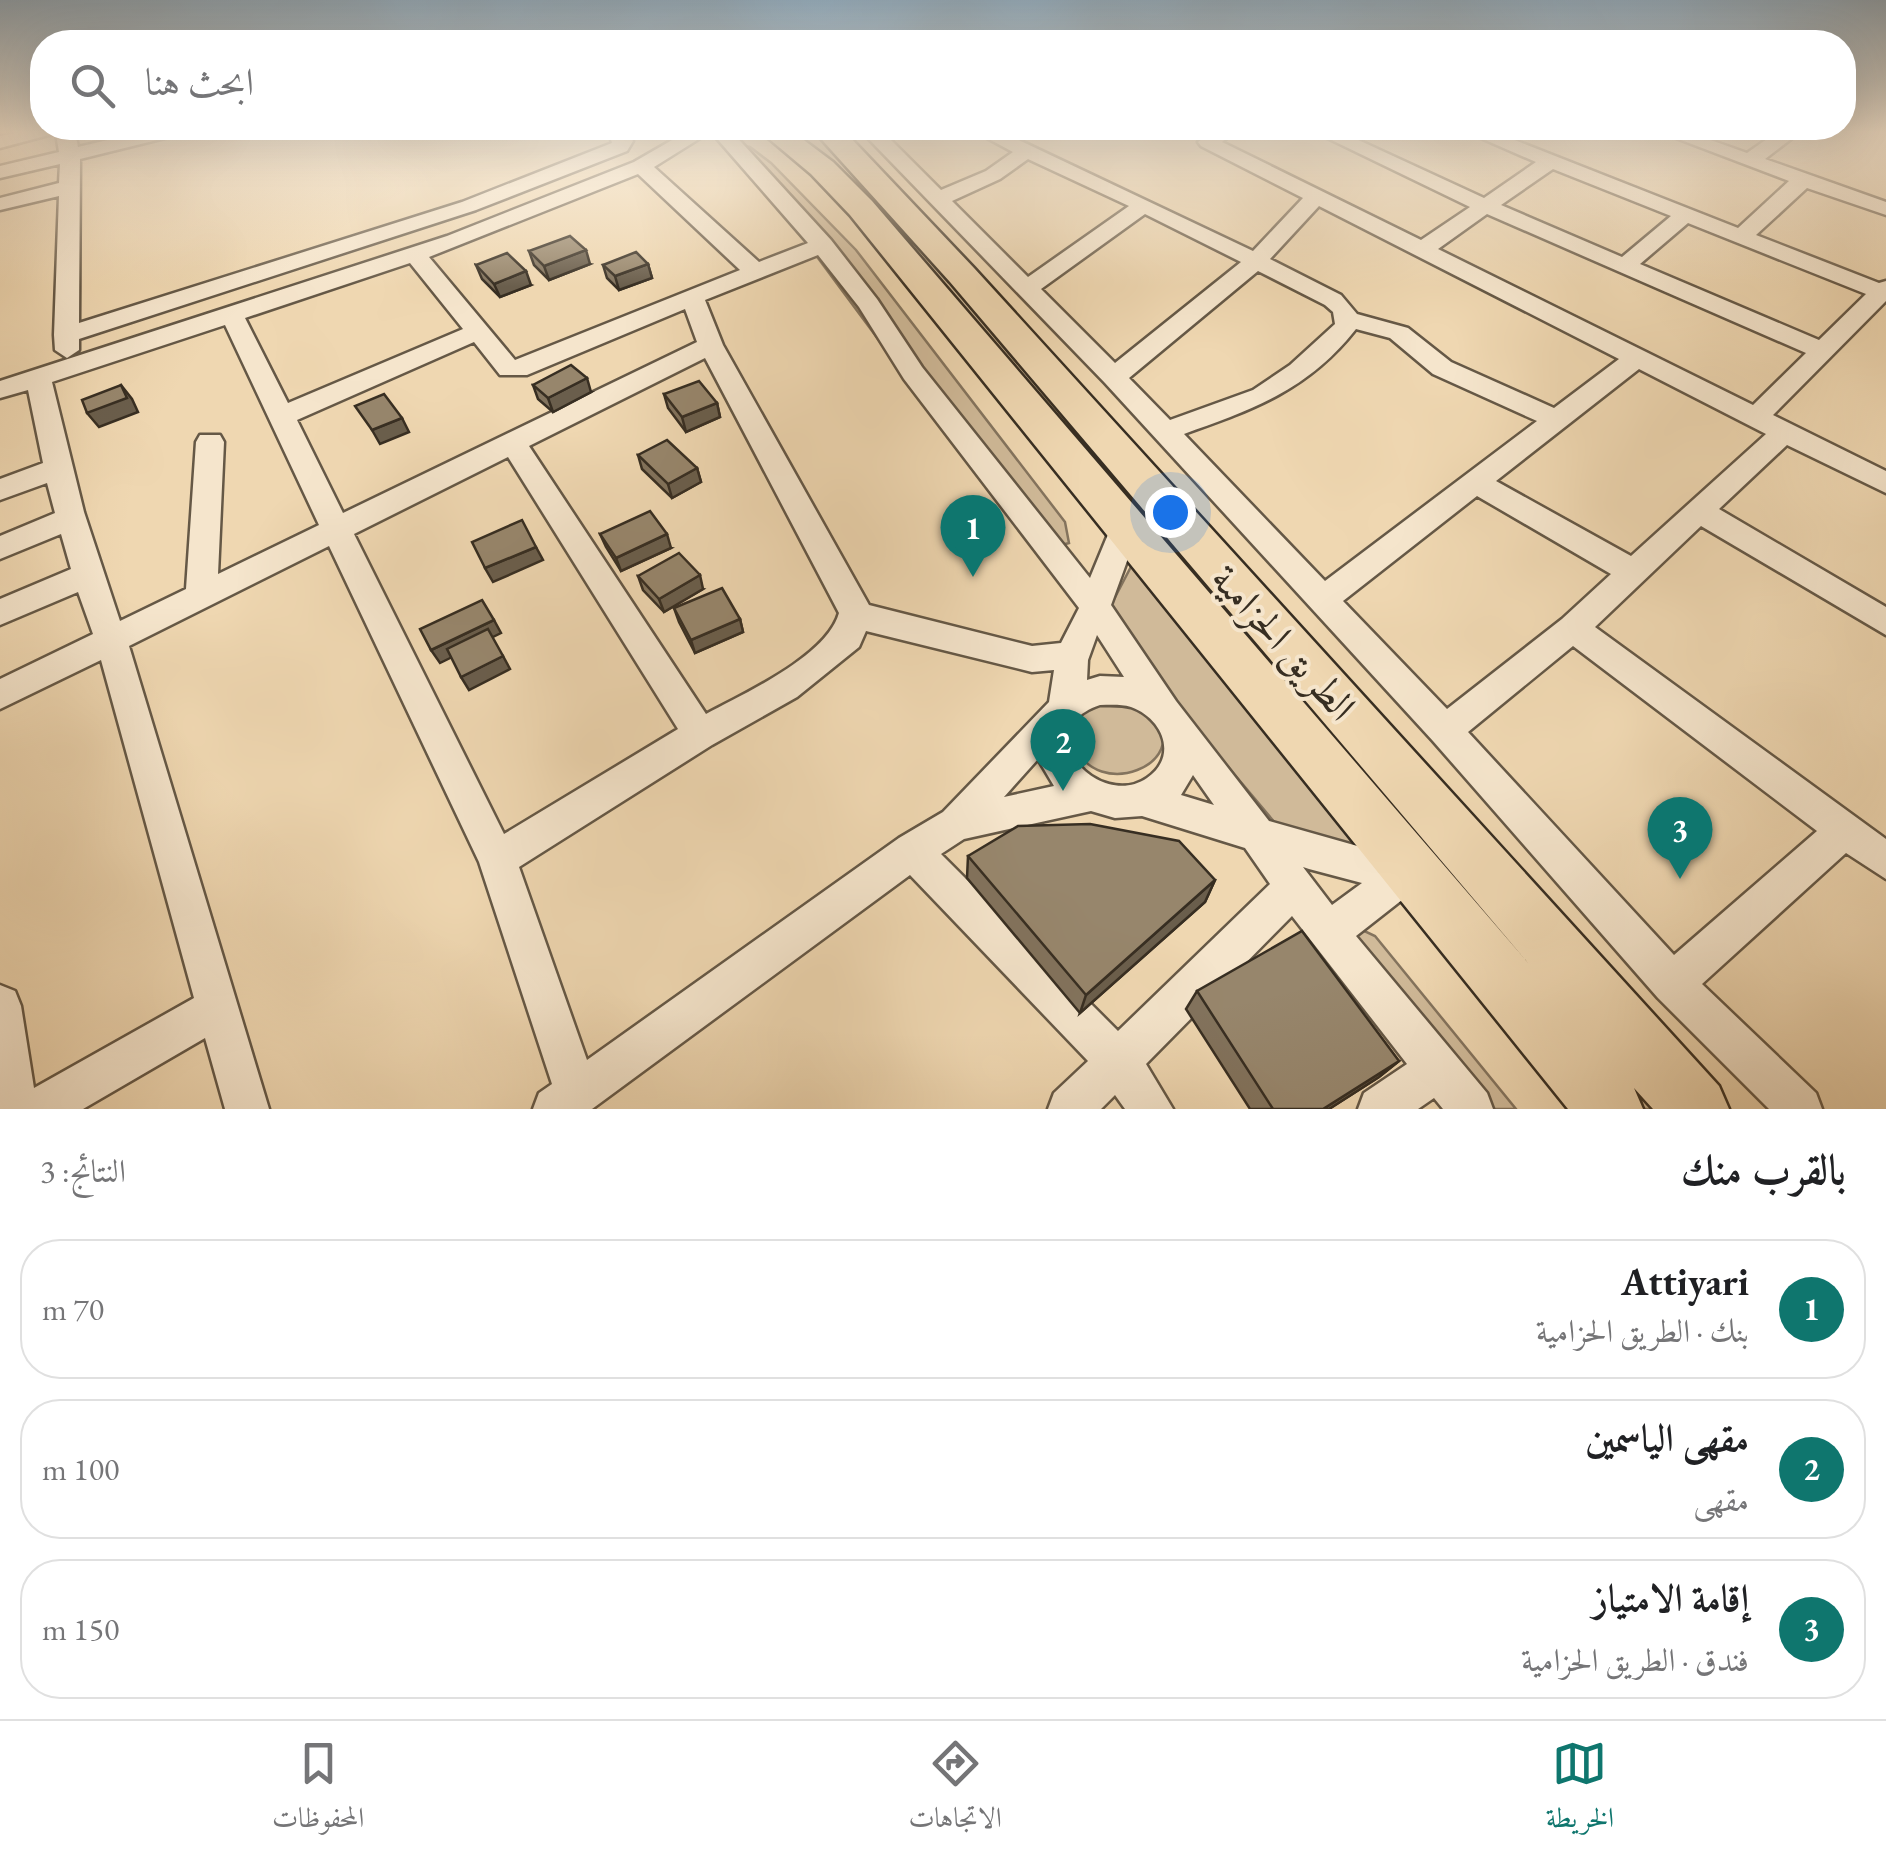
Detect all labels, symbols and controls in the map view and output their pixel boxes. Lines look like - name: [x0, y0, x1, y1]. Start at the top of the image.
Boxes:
- search box: [30, 30, 1856, 140]
- text: ابحث هنا: [145, 57, 254, 106]
- icon: search: [65, 58, 120, 113]
- your location: [1145, 487, 1196, 538]
- pin: 1: [940, 494, 1006, 577]
- street label: الطريق الحزامية: [1200, 553, 1368, 731]
- pin: 2: [1030, 708, 1096, 791]
- pin: 3: [1648, 796, 1712, 879]
- text: بالقرب منك: [1681, 1142, 1846, 1197]
- text: النتائج: 3: [40, 1150, 126, 1192]
- text: Attiyari: [1621, 1257, 1749, 1306]
- text: 70 m: [42, 1288, 104, 1330]
- text: 1: [1803, 1288, 1820, 1330]
- text: بنك · الطريق الحزامية: [1536, 1310, 1749, 1352]
- text: مقهى الياسمين: [1586, 1413, 1749, 1462]
- text: 100 m: [42, 1448, 119, 1490]
- text: 2: [1803, 1448, 1820, 1490]
- text: مقهى: [1693, 1479, 1749, 1521]
- text: إقامة الامتياز: [1593, 1573, 1749, 1622]
- text: 150 m: [42, 1608, 119, 1650]
- text: 3: [1803, 1608, 1820, 1650]
- text: فندق · الطريق الحزامية: [1521, 1639, 1749, 1681]
- tab: المحفوظات: [272, 1736, 364, 1845]
- tab: الاتجاهات: [908, 1736, 1002, 1845]
- tab: الخريطة: [1546, 1736, 1614, 1845]

